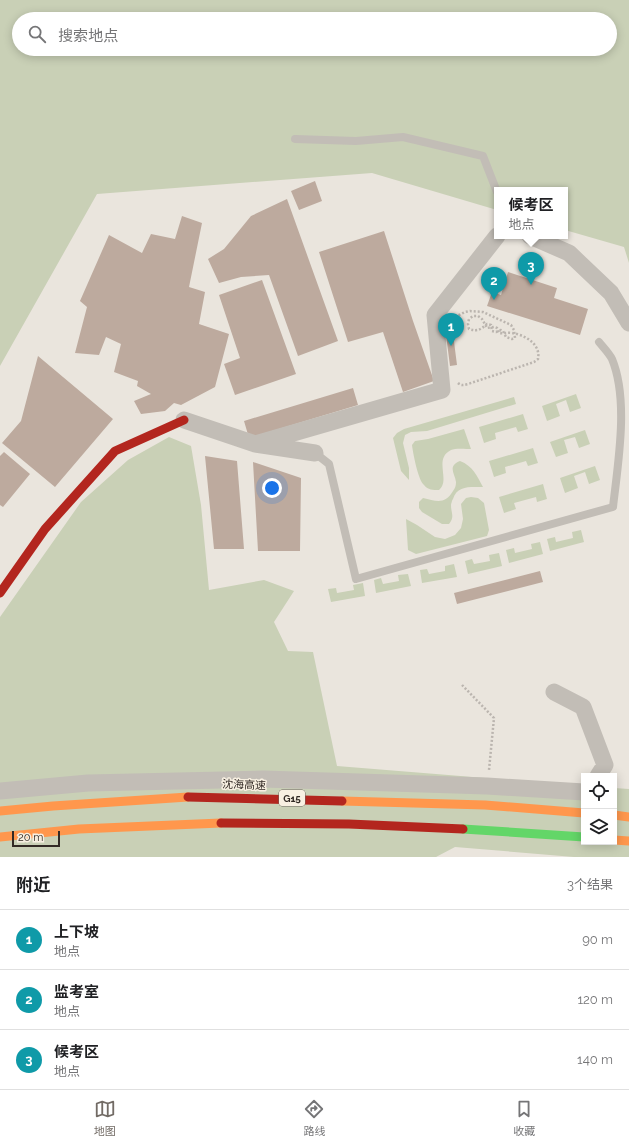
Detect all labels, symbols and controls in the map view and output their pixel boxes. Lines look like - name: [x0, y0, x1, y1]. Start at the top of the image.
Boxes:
- search box: [12, 12, 617, 56]
- icon: search: [26, 23, 48, 45]
- text: 搜索地点: [58, 27, 118, 45]
- popup: [494, 187, 568, 239]
- text: 候考区: [508, 196, 554, 214]
- text: 地点: [508, 217, 535, 232]
- pin: 3: [518, 252, 544, 285]
- pin: 2: [481, 267, 507, 300]
- pin: 1: [438, 313, 464, 346]
- your location: [262, 478, 282, 498]
- map controls: [581, 773, 617, 845]
- button: locate: [581, 773, 617, 809]
- street label: 沈海高速: [222, 778, 266, 792]
- road number: G15: [279, 790, 305, 806]
- button: layers: [581, 809, 617, 845]
- scale bar: [12, 829, 60, 848]
- text: 20 m: [18, 831, 43, 844]
- text: 附近: [16, 875, 50, 895]
- text: 3个结果: [567, 877, 613, 892]
- text: 上下坡: [54, 923, 99, 941]
- text: 1: [26, 932, 32, 947]
- text: 90 m: [582, 932, 613, 947]
- text: 地点: [54, 944, 80, 959]
- text: 监考室: [54, 983, 99, 1001]
- text: 2: [25, 992, 33, 1007]
- text: 120 m: [577, 992, 613, 1007]
- text: 地点: [54, 1004, 80, 1019]
- text: 候考区: [54, 1043, 99, 1061]
- text: 3: [25, 1052, 33, 1067]
- text: 140 m: [577, 1052, 613, 1067]
- text: 地点: [54, 1064, 80, 1079]
- tab: 地图: [94, 1098, 116, 1138]
- tab: 路线: [303, 1098, 325, 1138]
- tab: 收藏: [513, 1098, 535, 1138]

